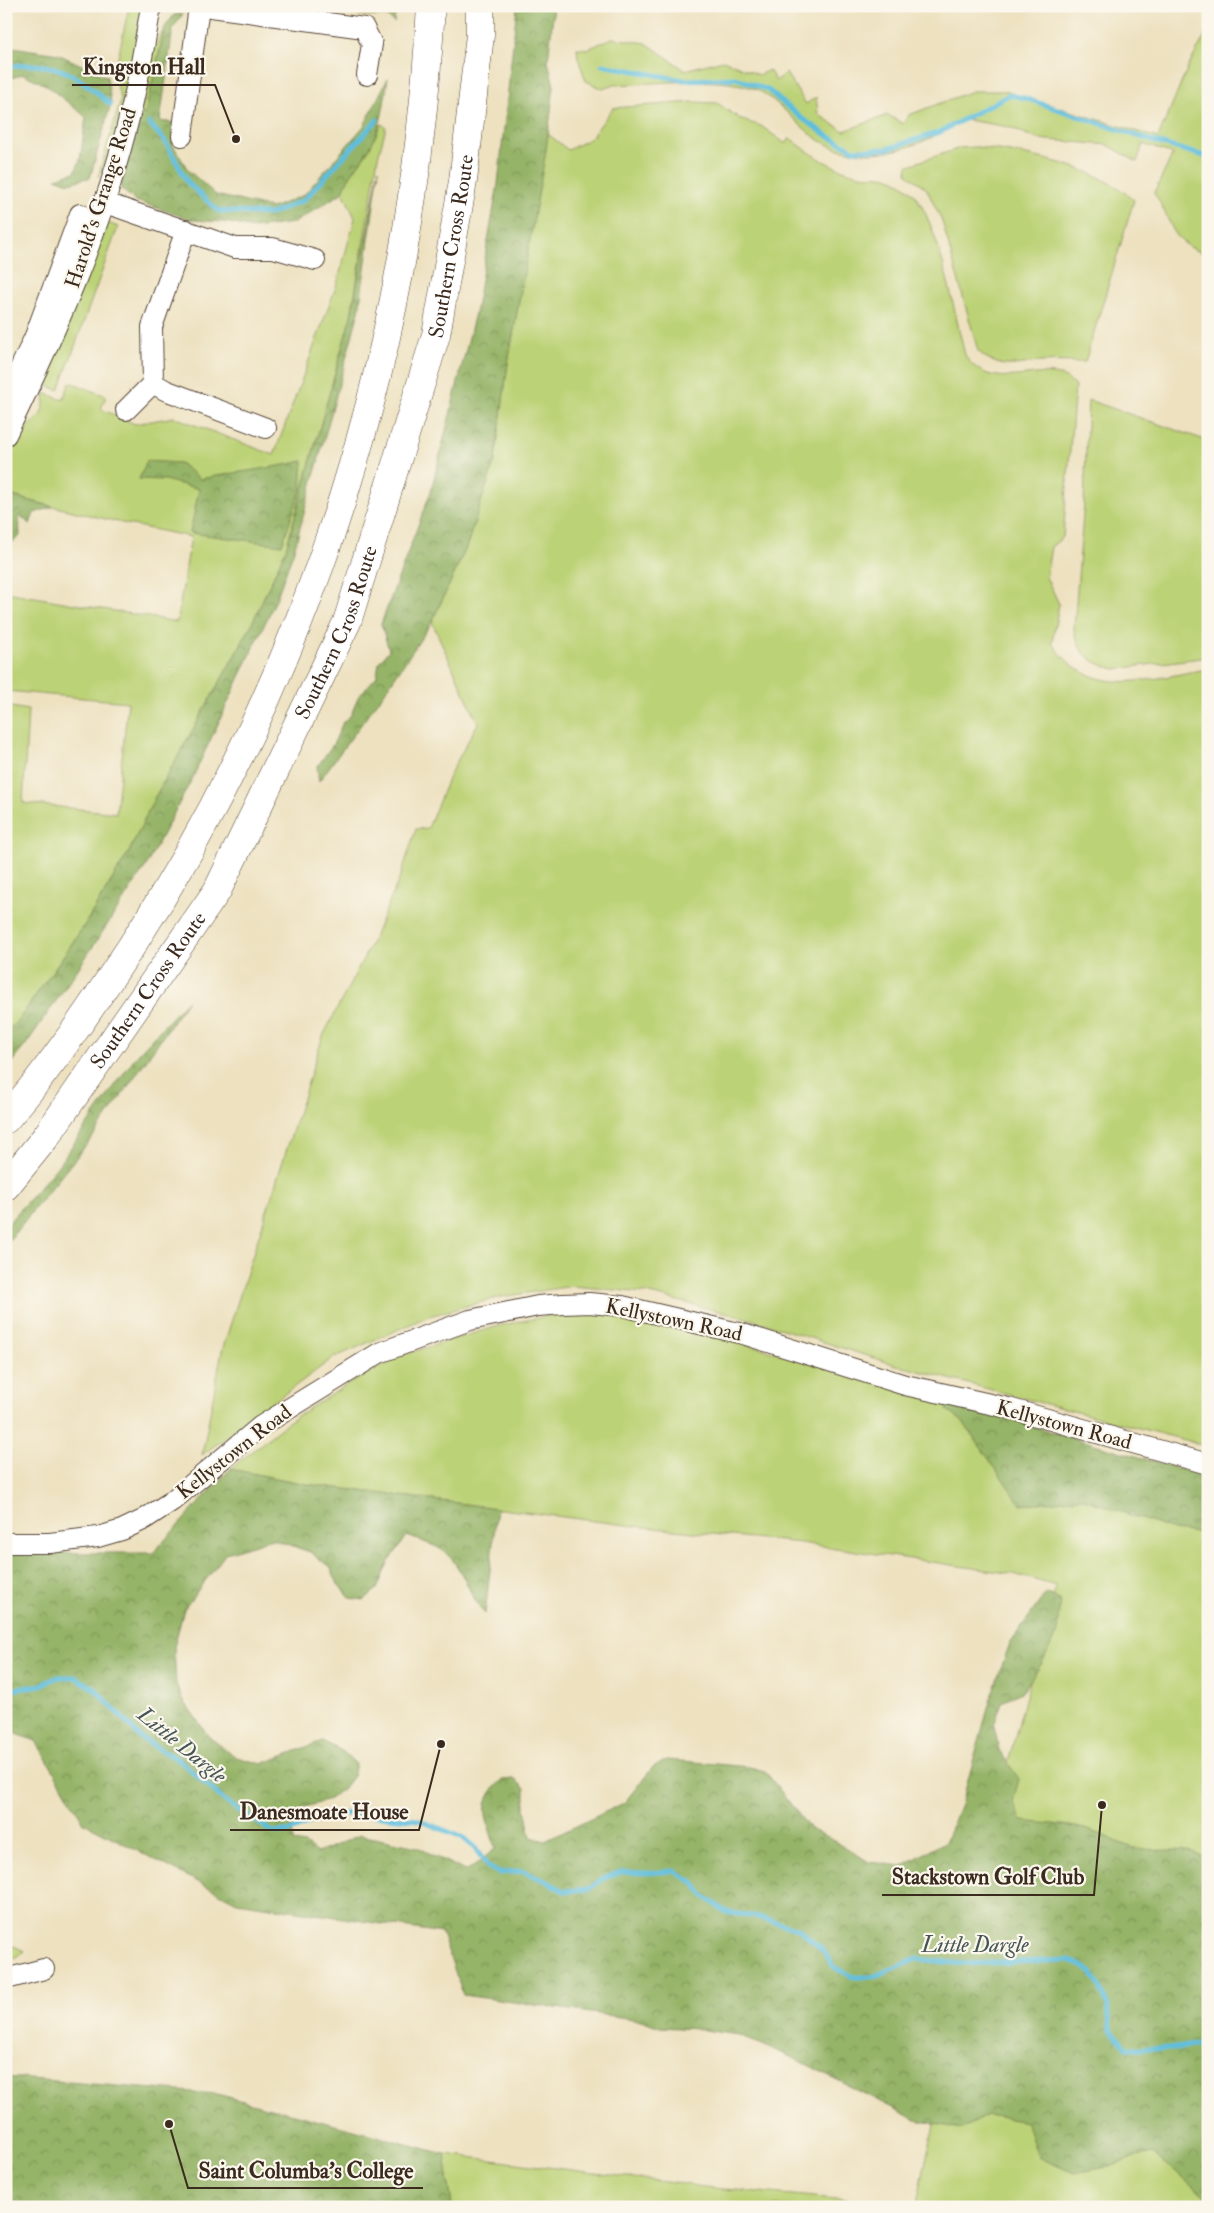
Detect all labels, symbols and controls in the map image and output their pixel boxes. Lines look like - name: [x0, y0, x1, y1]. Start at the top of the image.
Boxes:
- callout: Kingston Hall: [72, 48, 215, 85]
- text: Kingston Hall: [83, 53, 206, 82]
- street label: Harold's Grange Road: [59, 104, 143, 292]
- street label: Southern Cross Route: [422, 153, 479, 340]
- street label: Southern Cross Route: [289, 542, 383, 724]
- street label: Southern Cross Route: [84, 906, 212, 1074]
- street label: Kellystown Road: [603, 1292, 745, 1348]
- street label: Kellystown Road: [993, 1394, 1135, 1456]
- street label: Kellystown Road: [171, 1398, 298, 1505]
- water label: Little Dargle: [131, 1700, 233, 1790]
- callout: Danesmoate House: [230, 1793, 419, 1830]
- text: Danesmoate House: [239, 1798, 409, 1826]
- callout: Stackstown Golf Club: [882, 1858, 1094, 1895]
- text: Stackstown Golf Club: [892, 1863, 1084, 1891]
- water label: Little Dargle: [921, 1931, 1029, 1959]
- callout: Saint Columba's College: [188, 2151, 423, 2188]
- text: Saint Columba's College: [199, 2157, 414, 2186]

